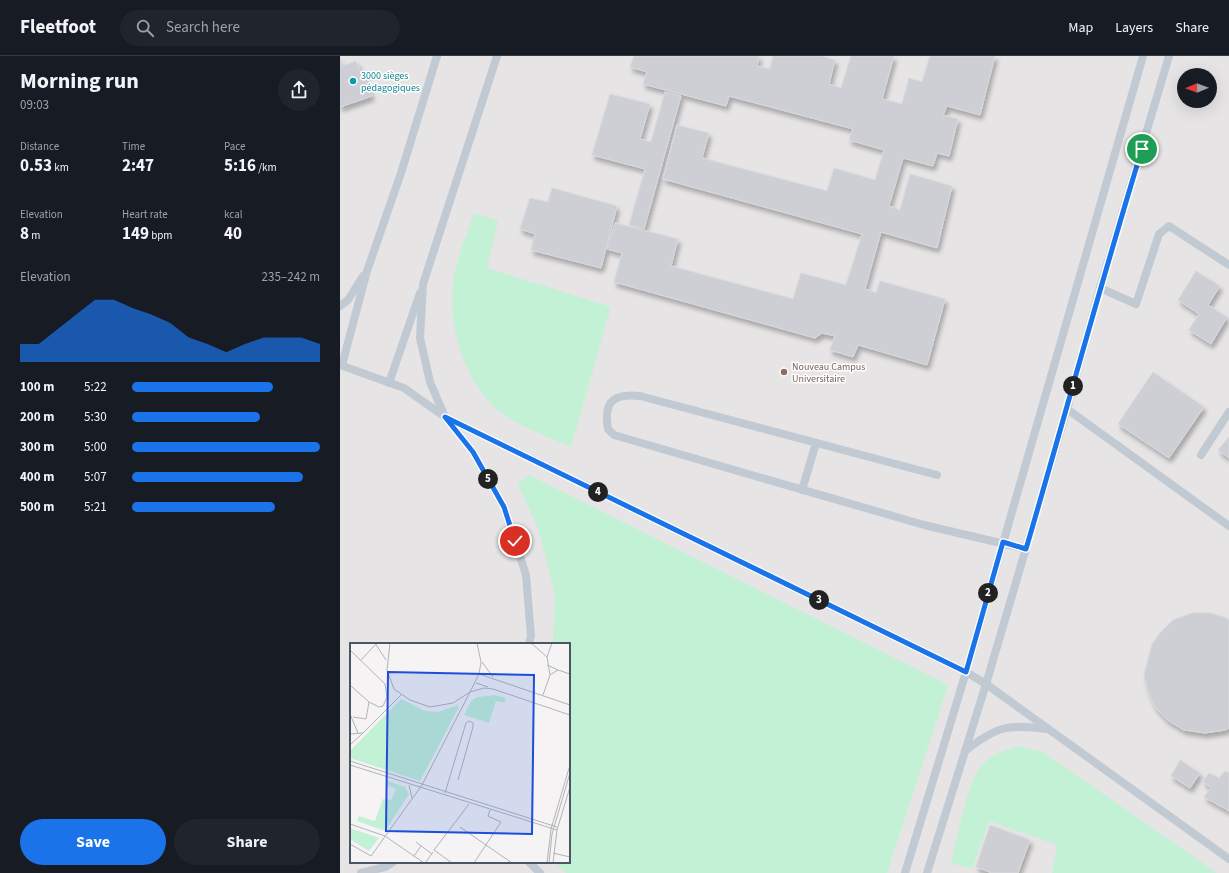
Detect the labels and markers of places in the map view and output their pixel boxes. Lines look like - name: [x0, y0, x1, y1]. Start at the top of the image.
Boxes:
- place label: 3000 sièges pédagogiques: [361, 69, 420, 95]
- marker: 3000 sièges pédagogiques: [348, 76, 358, 86]
- pin: [1125, 132, 1159, 166]
- place label: Nouveau Campus Universitaire: [792, 360, 866, 386]
- marker: Nouveau Campus Universitaire: [779, 367, 789, 377]
- pin: 1: [1063, 376, 1083, 396]
- pin: 5: [478, 469, 498, 489]
- pin: 4: [588, 482, 608, 502]
- pin: [498, 524, 532, 558]
- pin: 2: [978, 583, 998, 603]
- pin: 3: [809, 590, 829, 610]

